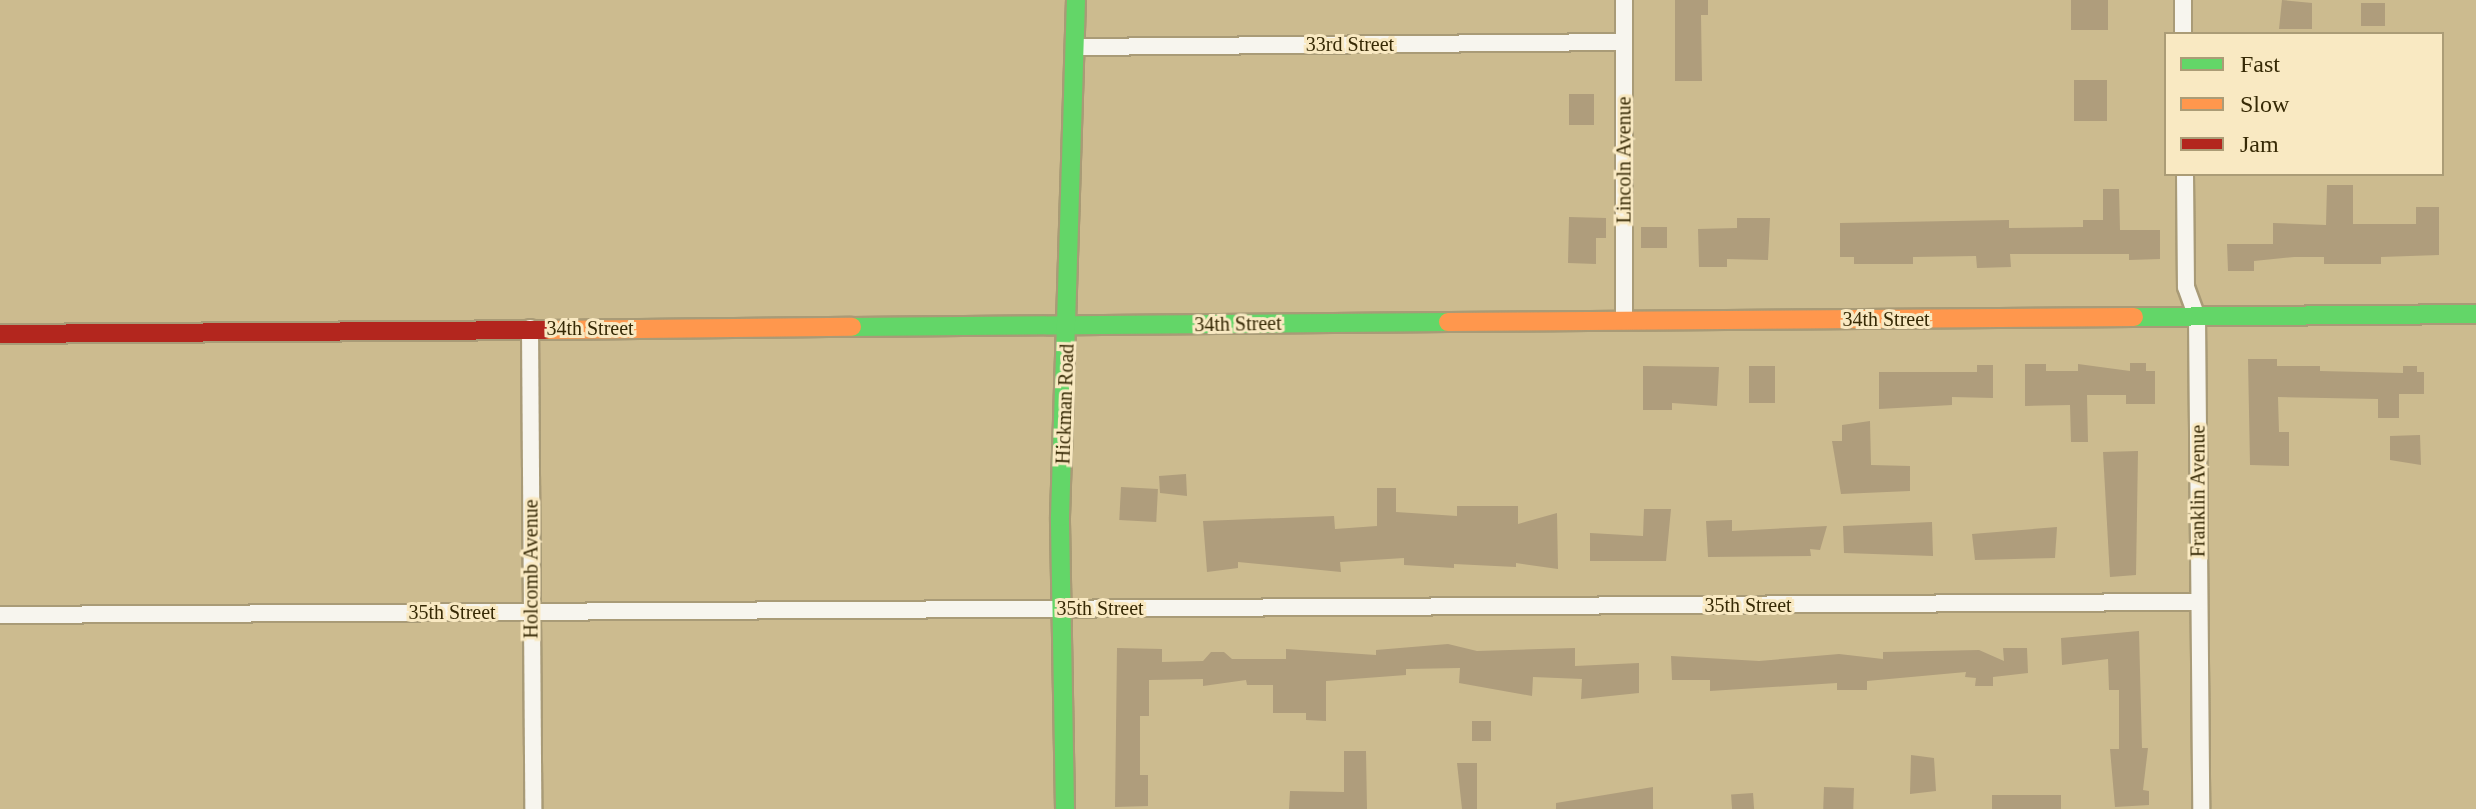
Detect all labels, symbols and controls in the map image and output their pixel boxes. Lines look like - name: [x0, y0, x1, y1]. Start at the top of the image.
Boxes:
- street label: 33rd Street: [1306, 32, 1394, 56]
- legend: [2164, 32, 2444, 176]
- text: Fast: [2240, 51, 2280, 77]
- text: Slow: [2240, 91, 2289, 117]
- street label: Lincoln Avenue: [1612, 96, 1636, 224]
- text: Jam: [2240, 131, 2279, 157]
- street label: 34th Street: [1842, 307, 1930, 331]
- street label: 34th Street: [1194, 311, 1282, 337]
- street label: 34th Street: [546, 316, 634, 340]
- street label: Hickman Road: [1051, 343, 1079, 465]
- street label: Franklin Avenue: [2186, 424, 2210, 558]
- street label: Holcomb Avenue: [519, 499, 543, 639]
- street label: 35th Street: [1704, 593, 1792, 617]
- street label: 35th Street: [1056, 596, 1144, 620]
- street label: 35th Street: [408, 600, 496, 624]

